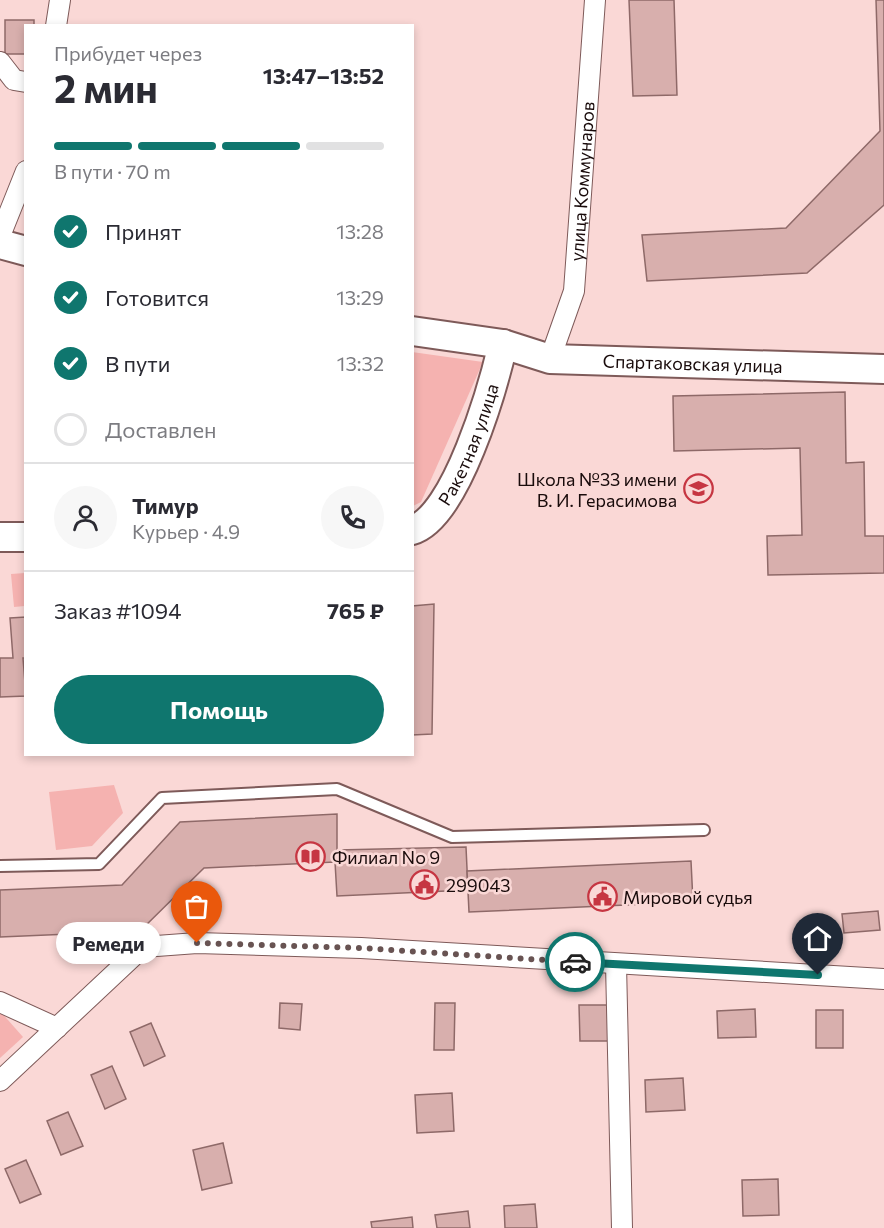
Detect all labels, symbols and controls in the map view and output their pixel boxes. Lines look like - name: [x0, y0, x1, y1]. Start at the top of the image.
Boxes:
- text: Прибудет через: [54, 41, 202, 65]
- text: 13:47–13:52: [263, 62, 384, 89]
- text: 2 мин: [54, 63, 158, 111]
- street label: улица Коммунаров: [565, 101, 599, 262]
- text: В пути · 70 m: [54, 159, 171, 183]
- icon: check: [54, 215, 87, 248]
- text: Принят: [105, 218, 181, 245]
- text: 13:28: [336, 219, 384, 243]
- icon: check: [54, 281, 87, 314]
- text: Готовится: [105, 284, 209, 311]
- text: 13:29: [336, 285, 384, 309]
- icon: check: [54, 347, 87, 380]
- text: В пути: [105, 350, 170, 377]
- street label: Спартаковская улица: [602, 350, 783, 377]
- text: 13:32: [337, 351, 384, 375]
- street label: Ракетная улица: [433, 381, 503, 509]
- text: Доставлен: [105, 416, 217, 443]
- place label: Школа №33 имени В. И. Герасимова: [517, 468, 677, 511]
- school or university icon: Школа №33 имени В. И. Герасимова: [682, 473, 714, 505]
- button: person: [54, 486, 117, 549]
- button: phone: [321, 486, 384, 549]
- text: Тимур: [132, 492, 199, 519]
- text: Курьер · 4.9: [132, 519, 240, 543]
- text: Заказ #1094: [54, 597, 181, 624]
- text: 765 ₽: [327, 597, 384, 624]
- button: Помощь: [54, 675, 384, 744]
- library icon: Филиал No 9: [295, 841, 327, 873]
- place label: Филиал No 9: [332, 846, 440, 868]
- public building icon: 299043: [409, 869, 441, 901]
- place label: 299043: [446, 874, 511, 896]
- pin: [171, 881, 222, 943]
- public building icon: Мировой судья: [586, 881, 618, 913]
- place label: Мировой судья: [623, 886, 753, 908]
- icon: bag: [180, 890, 213, 923]
- pin: [792, 913, 843, 975]
- callout: Ремеди: [56, 922, 161, 964]
- icon: home: [801, 922, 834, 955]
- text: Ремеди: [72, 931, 145, 955]
- courier: [545, 932, 605, 992]
- icon: car: [559, 946, 592, 979]

